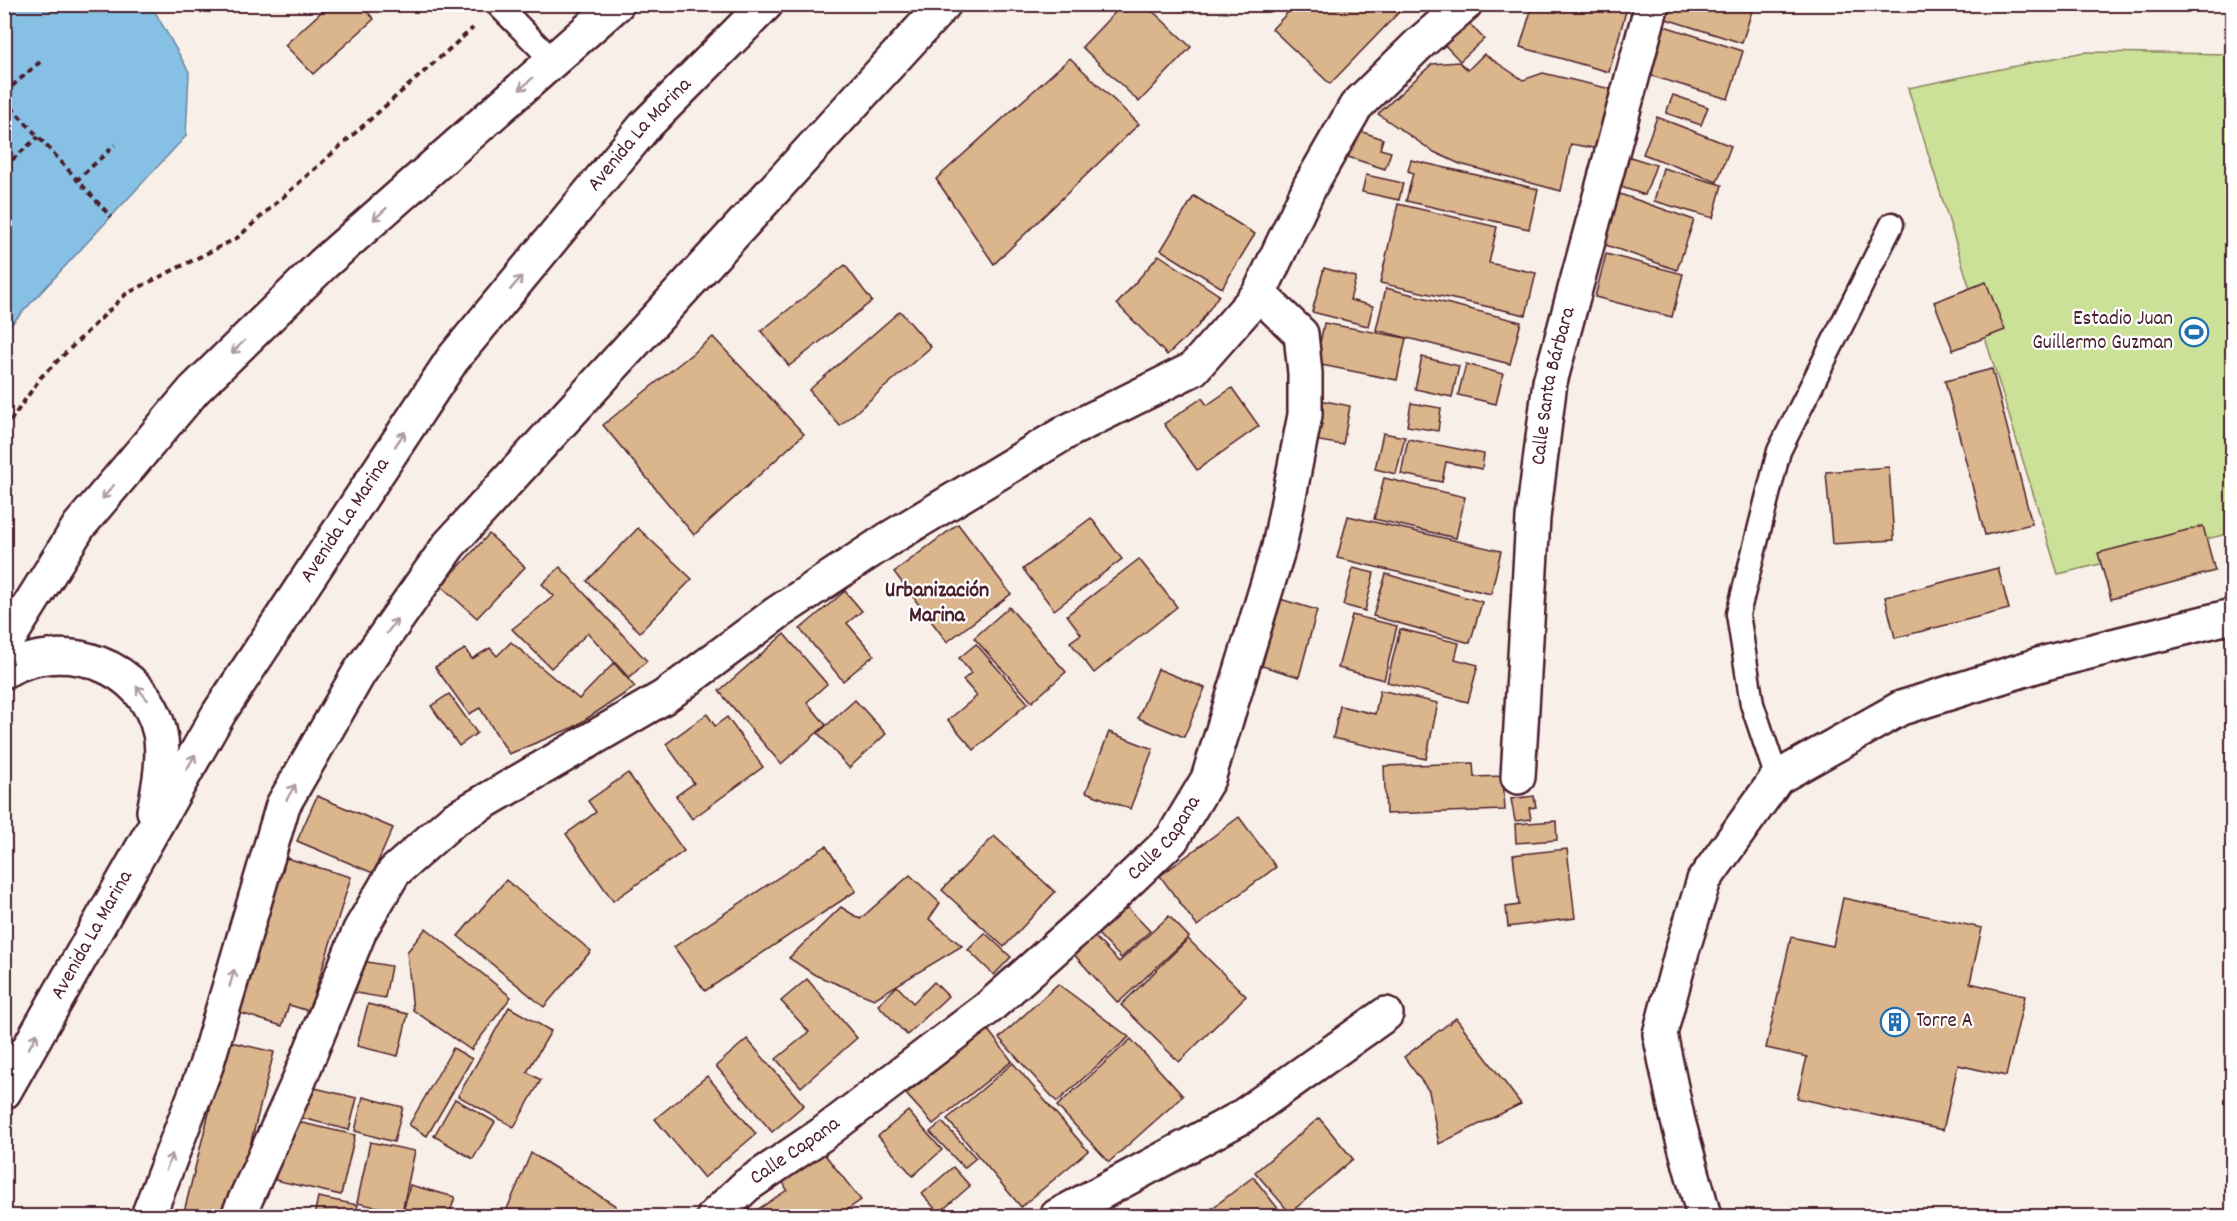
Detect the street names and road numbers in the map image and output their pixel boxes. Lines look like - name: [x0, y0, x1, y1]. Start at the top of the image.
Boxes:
- street label: Avenida La Marina: [581, 71, 700, 199]
- street label: Calle Santa Bárbara: [1525, 303, 1585, 467]
- street label: Avenida La Marina: [294, 451, 399, 589]
- street label: Calle Capana: [1121, 790, 1210, 889]
- street label: Avenida La Marina: [44, 864, 142, 1006]
- street label: Calle Capana: [744, 1110, 848, 1194]

